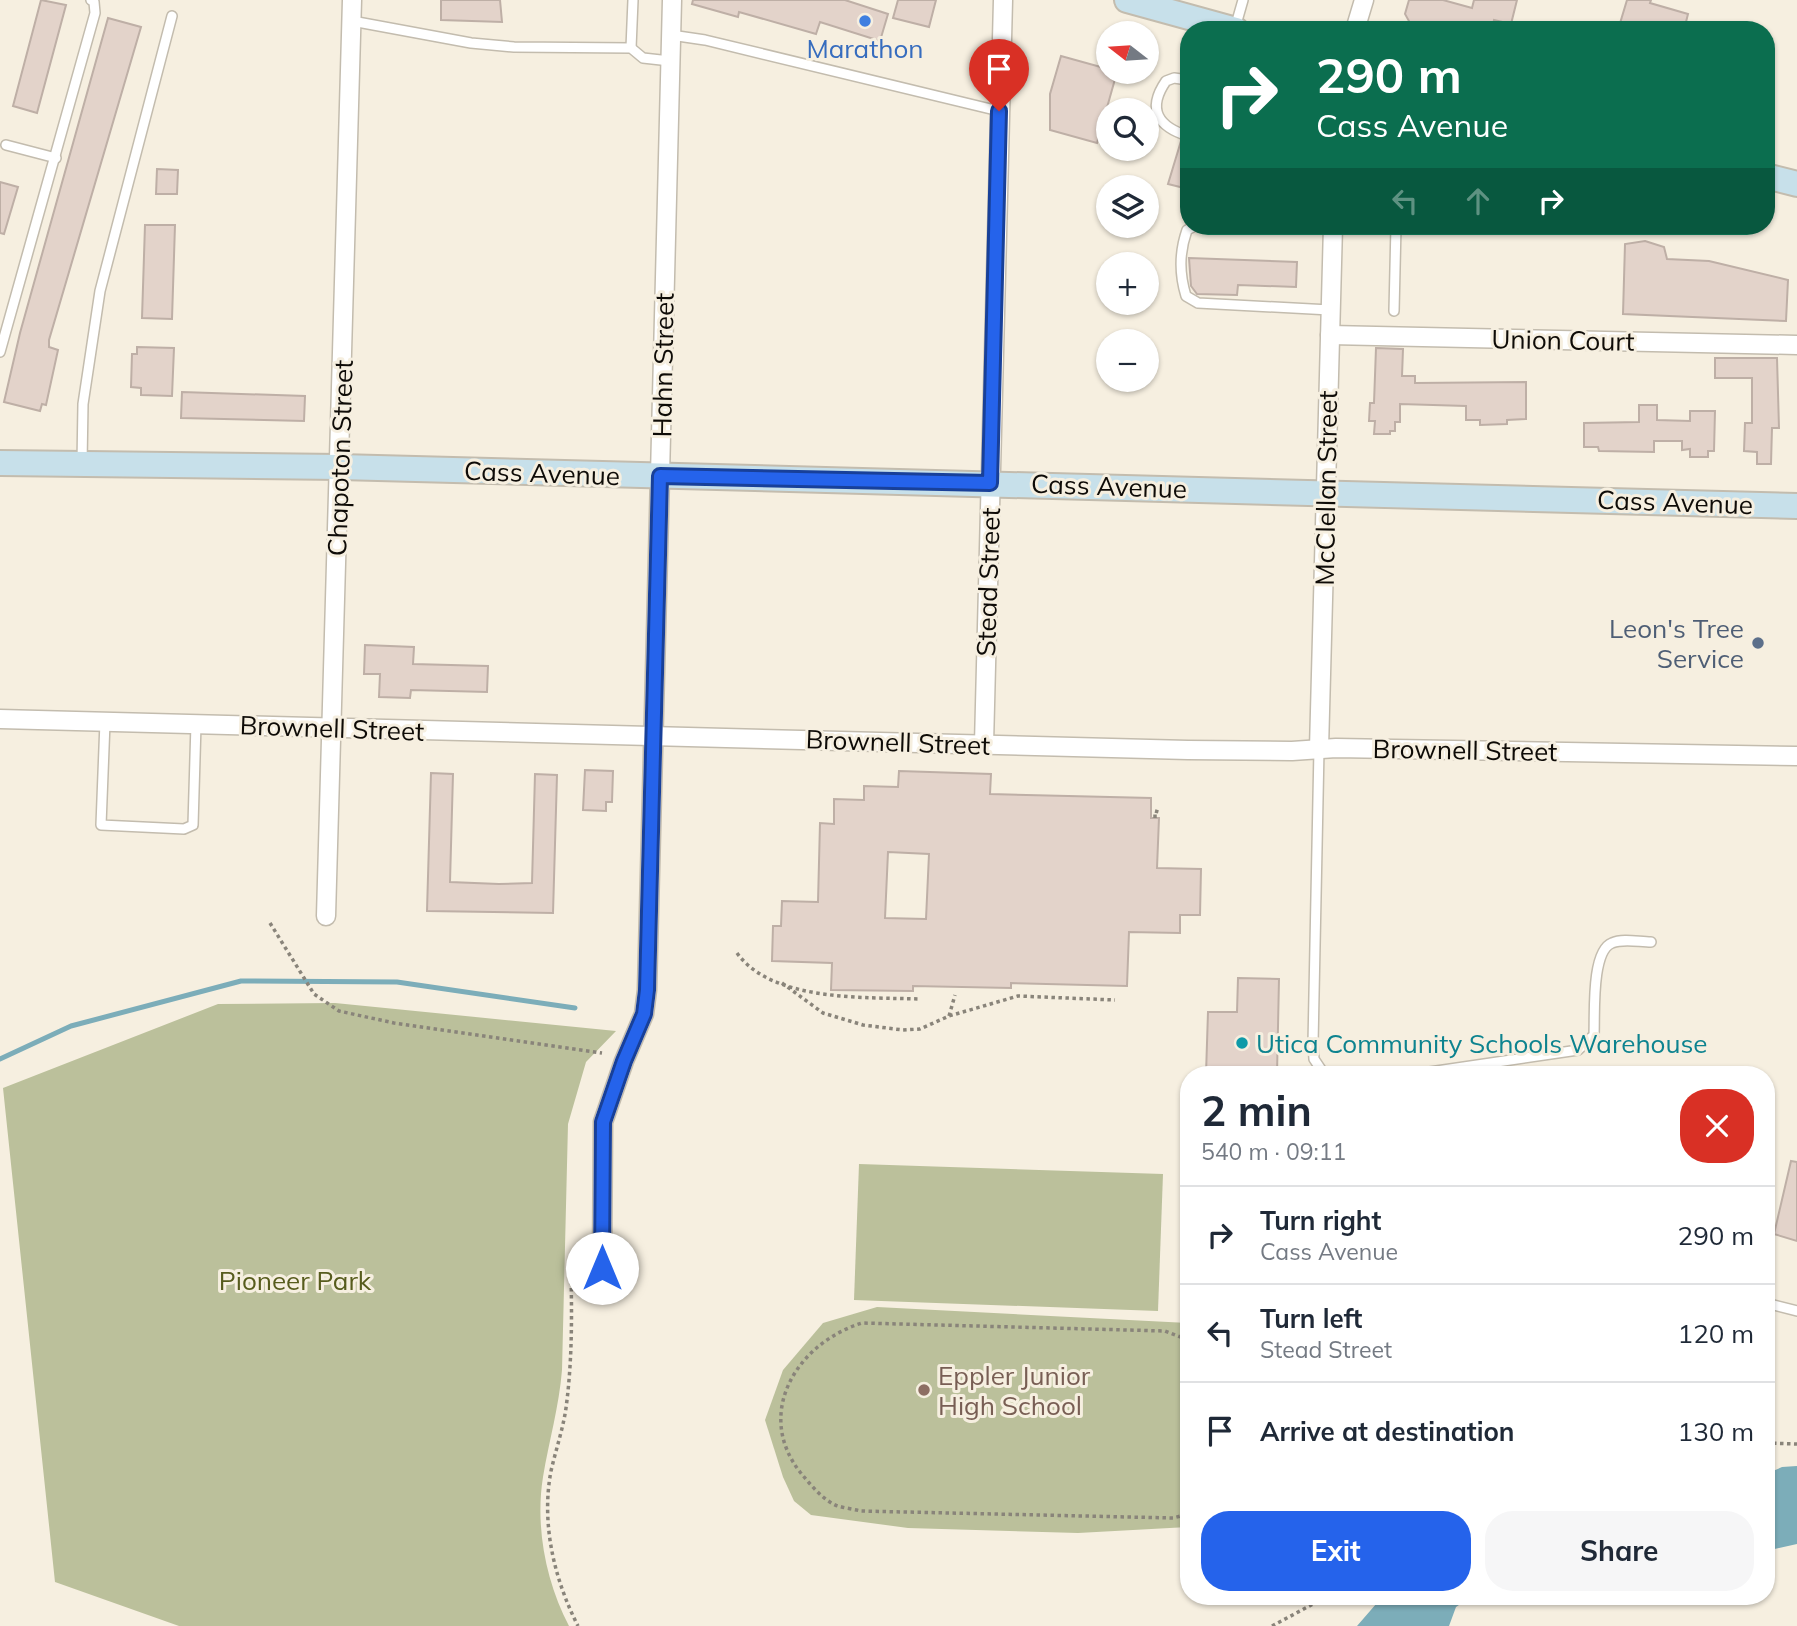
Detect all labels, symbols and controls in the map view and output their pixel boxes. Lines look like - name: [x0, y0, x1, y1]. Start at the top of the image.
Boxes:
- marker: Marathon: [857, 13, 873, 29]
- north arrow: [1096, 21, 1158, 84]
- map controls: [1096, 21, 1159, 392]
- place label: Marathon: [806, 32, 924, 65]
- pin: [969, 39, 1029, 111]
- text: 290 m: [1316, 44, 1462, 105]
- icon: right: [1201, 49, 1292, 140]
- icon: arrive: [980, 50, 1018, 88]
- button: search: [1096, 98, 1159, 161]
- text: Cass Avenue: [1316, 105, 1508, 145]
- button: layers: [1096, 175, 1159, 238]
- icon: left: [1386, 182, 1424, 220]
- icon: ahead: [1459, 182, 1497, 220]
- icon: right: [1532, 182, 1570, 220]
- button: +: [1096, 252, 1159, 315]
- street label: Hahn Street: [645, 292, 681, 438]
- street label: Union Court: [1491, 322, 1635, 358]
- button: −: [1096, 329, 1159, 392]
- street label: Chapoton Street: [320, 359, 360, 557]
- street label: McClellan Street: [1308, 390, 1344, 586]
- street label: Cass Avenue: [463, 454, 621, 492]
- street label: Cass Avenue: [1030, 467, 1188, 505]
- street label: Cass Avenue: [1596, 483, 1754, 521]
- street label: Stead Street: [969, 507, 1007, 657]
- place label: Leon's Tree Service: [1609, 612, 1744, 675]
- marker: Leon's Tree Service: [1750, 635, 1766, 651]
- street label: Brownell Street: [239, 708, 425, 748]
- street label: Brownell Street: [805, 722, 991, 762]
- street label: Brownell Street: [1372, 732, 1558, 768]
- place label: Utica Community Schools Warehouse: [1256, 1027, 1708, 1060]
- marker: Utica Community Schools Warehouse: [1234, 1035, 1250, 1051]
- text: 2 min: [1201, 1084, 1312, 1137]
- button: close: [1680, 1089, 1754, 1163]
- text: 540 m · 09:11: [1201, 1137, 1346, 1166]
- text: Turn right: [1260, 1204, 1381, 1237]
- icon: right: [1201, 1216, 1239, 1254]
- text: 290 m: [1678, 1219, 1754, 1252]
- position arrow: [565, 1231, 639, 1305]
- text: Cass Avenue: [1260, 1237, 1398, 1266]
- park label: Pioneer Park: [219, 1264, 372, 1297]
- text: Turn left: [1260, 1302, 1362, 1335]
- icon: left: [1201, 1314, 1239, 1352]
- text: 120 m: [1678, 1317, 1754, 1350]
- text: Stead Street: [1260, 1335, 1392, 1364]
- place label: Eppler Junior High School: [938, 1359, 1091, 1422]
- marker: Eppler Junior High School: [916, 1382, 932, 1398]
- icon: arrive: [1201, 1412, 1239, 1450]
- text: Arrive at destination: [1260, 1415, 1515, 1448]
- text: 130 m: [1678, 1415, 1754, 1448]
- button: Exit: [1201, 1511, 1471, 1591]
- button: Share: [1485, 1511, 1754, 1591]

